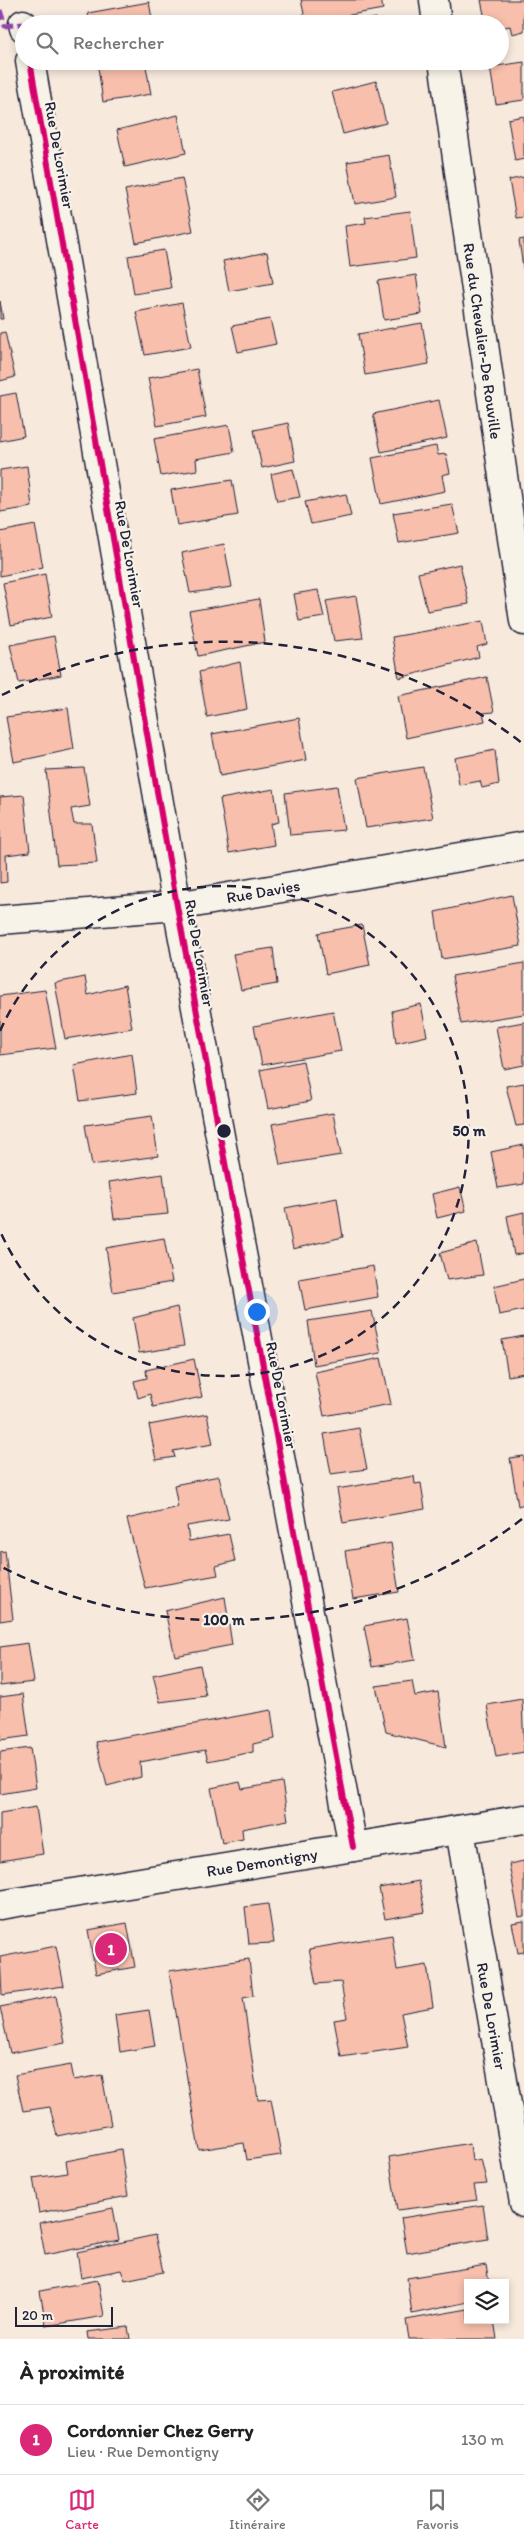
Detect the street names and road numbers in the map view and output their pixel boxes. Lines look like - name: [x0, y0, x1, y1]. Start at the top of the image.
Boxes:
- street label: Rue De Lorimier: [41, 100, 78, 211]
- street label: Rue du Chevalier-De Rouville: [459, 242, 506, 441]
- street label: Rue De Lorimier: [111, 499, 148, 610]
- street label: Rue Davies: [225, 876, 301, 907]
- street label: Rue De Lorimier: [181, 898, 218, 1009]
- street label: Rue De Lorimier: [262, 1340, 301, 1451]
- street label: Rue Demontigny: [205, 1844, 319, 1881]
- street label: Rue De Lorimier: [473, 1961, 510, 2072]

